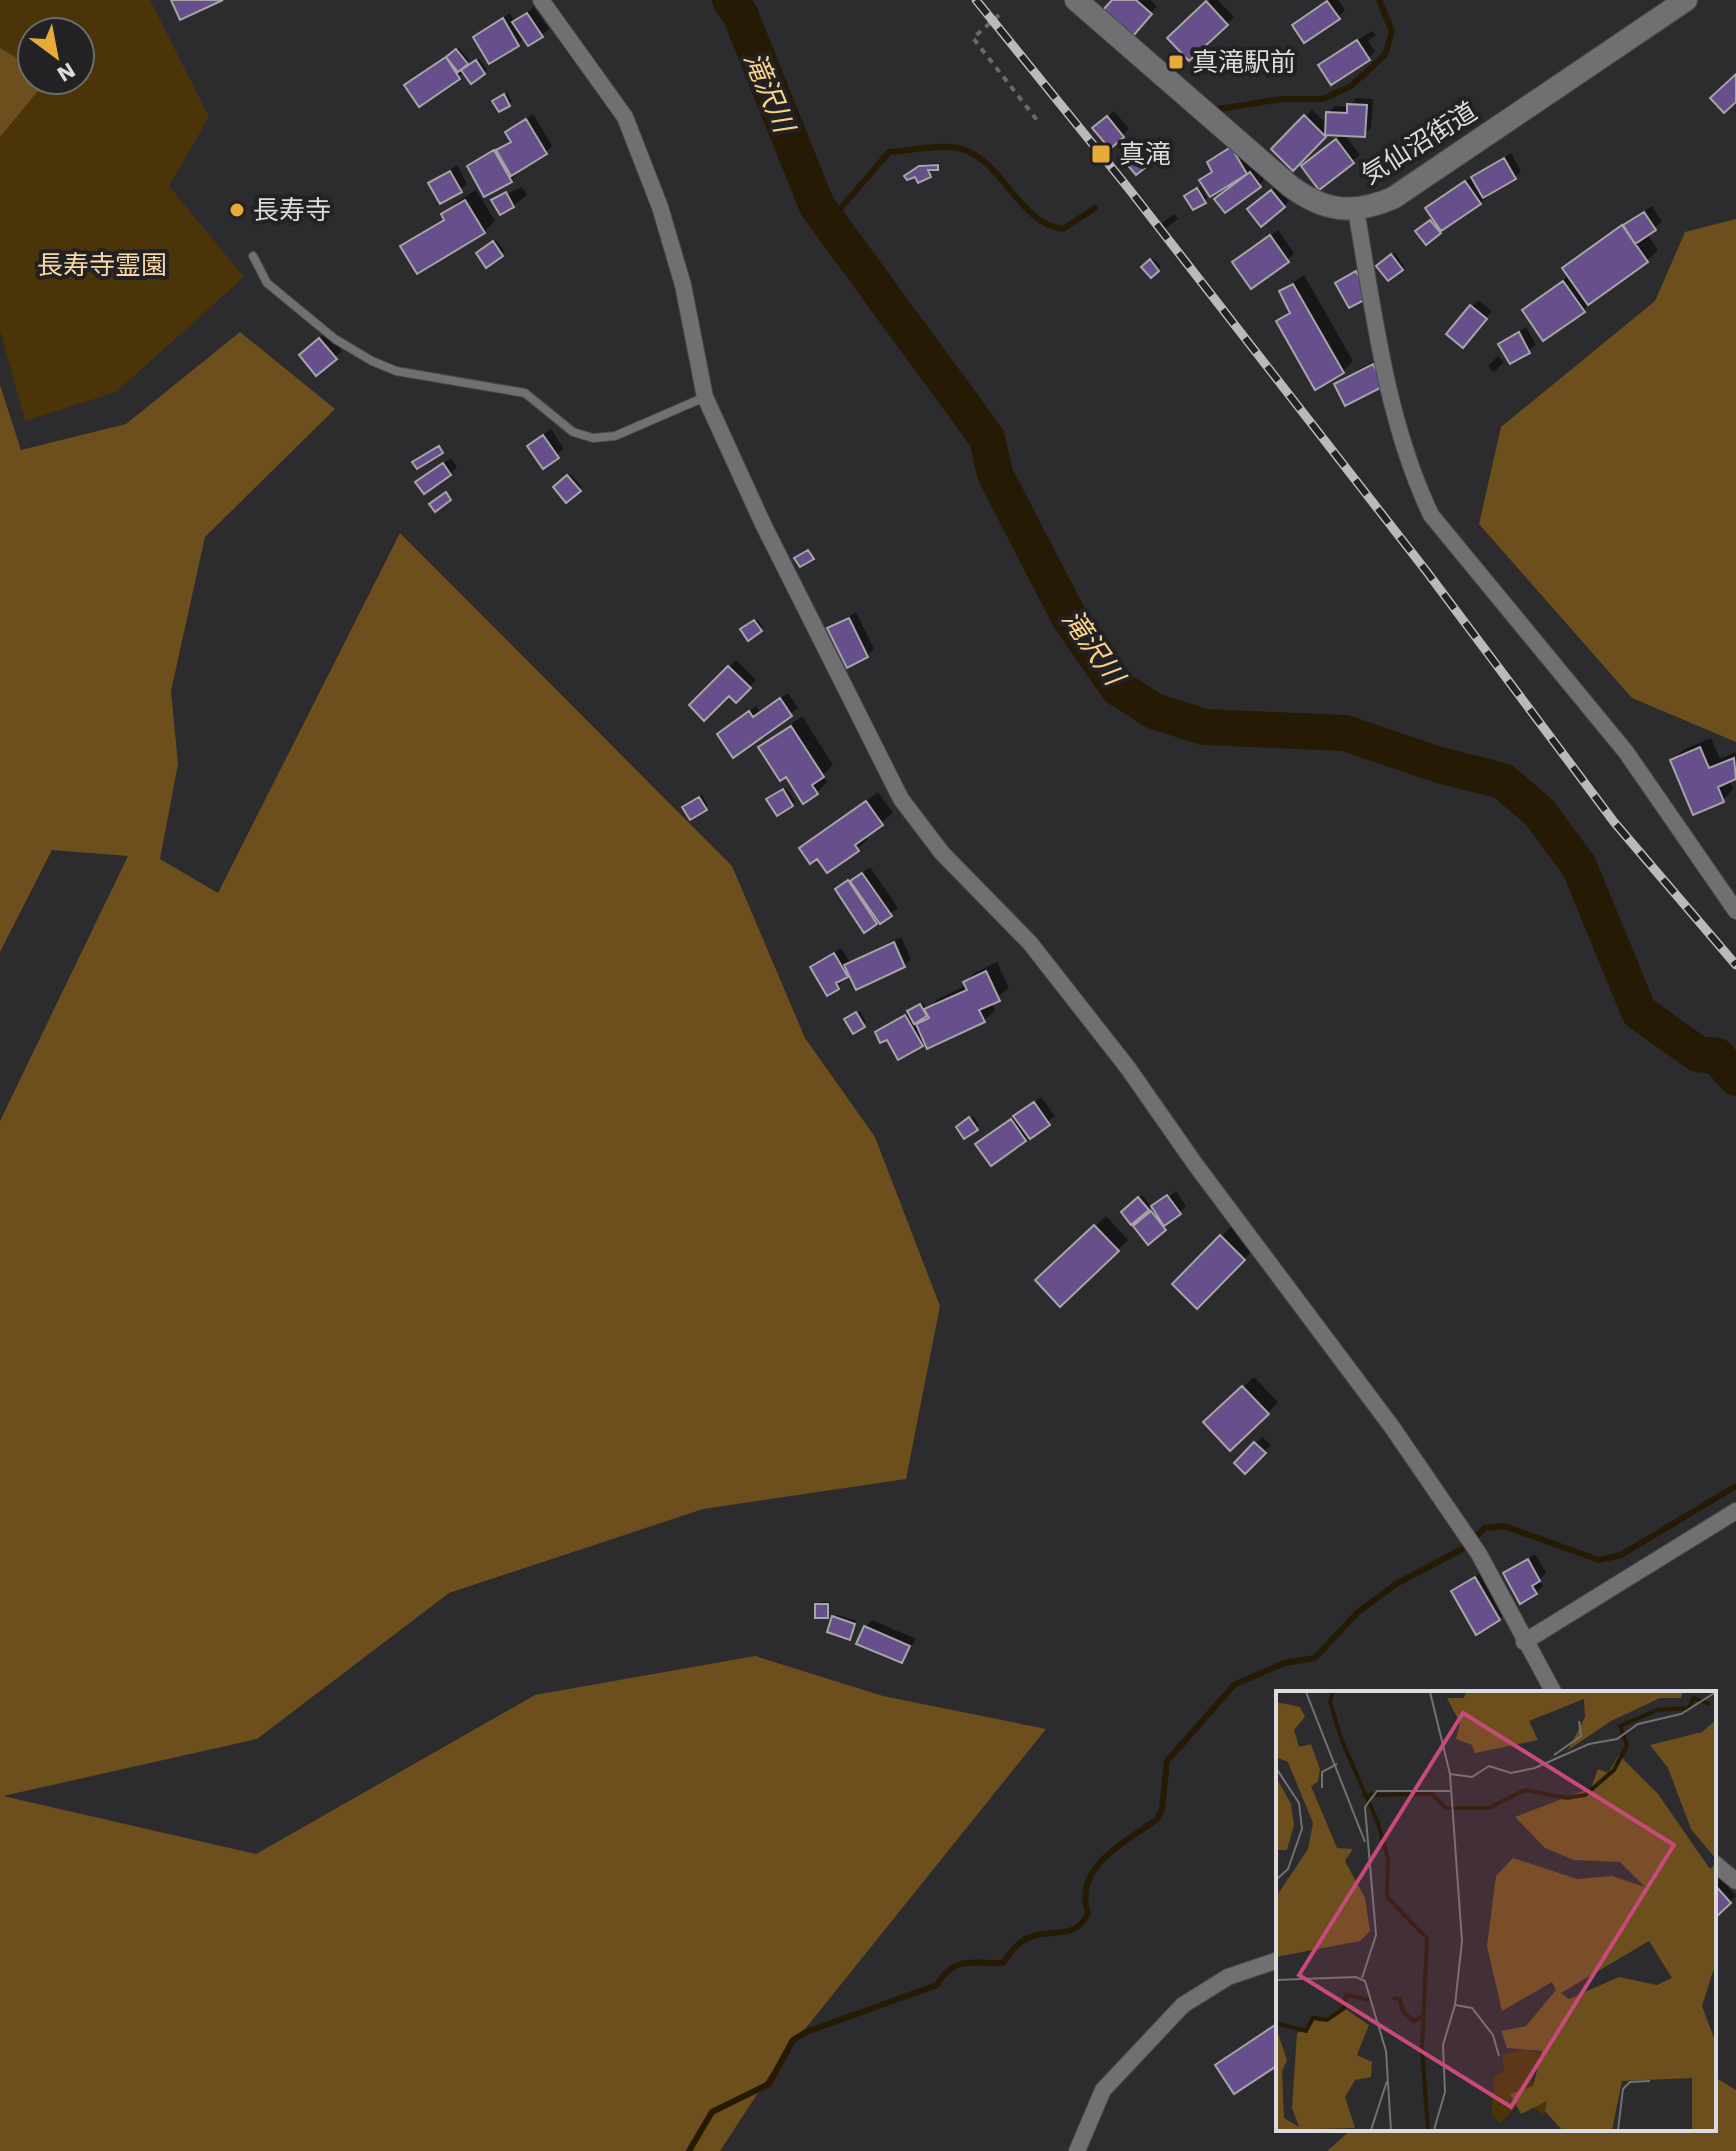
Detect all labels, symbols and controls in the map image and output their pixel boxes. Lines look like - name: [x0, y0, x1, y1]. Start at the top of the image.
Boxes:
- north arrow: [16, 16, 96, 96]
- water label: 滝沢川: [737, 47, 802, 140]
- place label: 真滝駅前: [1192, 47, 1296, 77]
- marker: 真滝駅前: [1167, 53, 1185, 71]
- text: N: [53, 58, 80, 87]
- street label: 気仙沼街道: [1356, 96, 1482, 190]
- place label: 真滝: [1119, 139, 1171, 169]
- marker: 真滝: [1090, 143, 1112, 165]
- place label: 長寿寺: [253, 195, 331, 225]
- marker: 長寿寺: [228, 201, 246, 219]
- park label: 長寿寺霊園: [37, 250, 167, 280]
- water label: 滝沢川: [1055, 603, 1132, 693]
- inset map: [1276, 1691, 1716, 2131]

